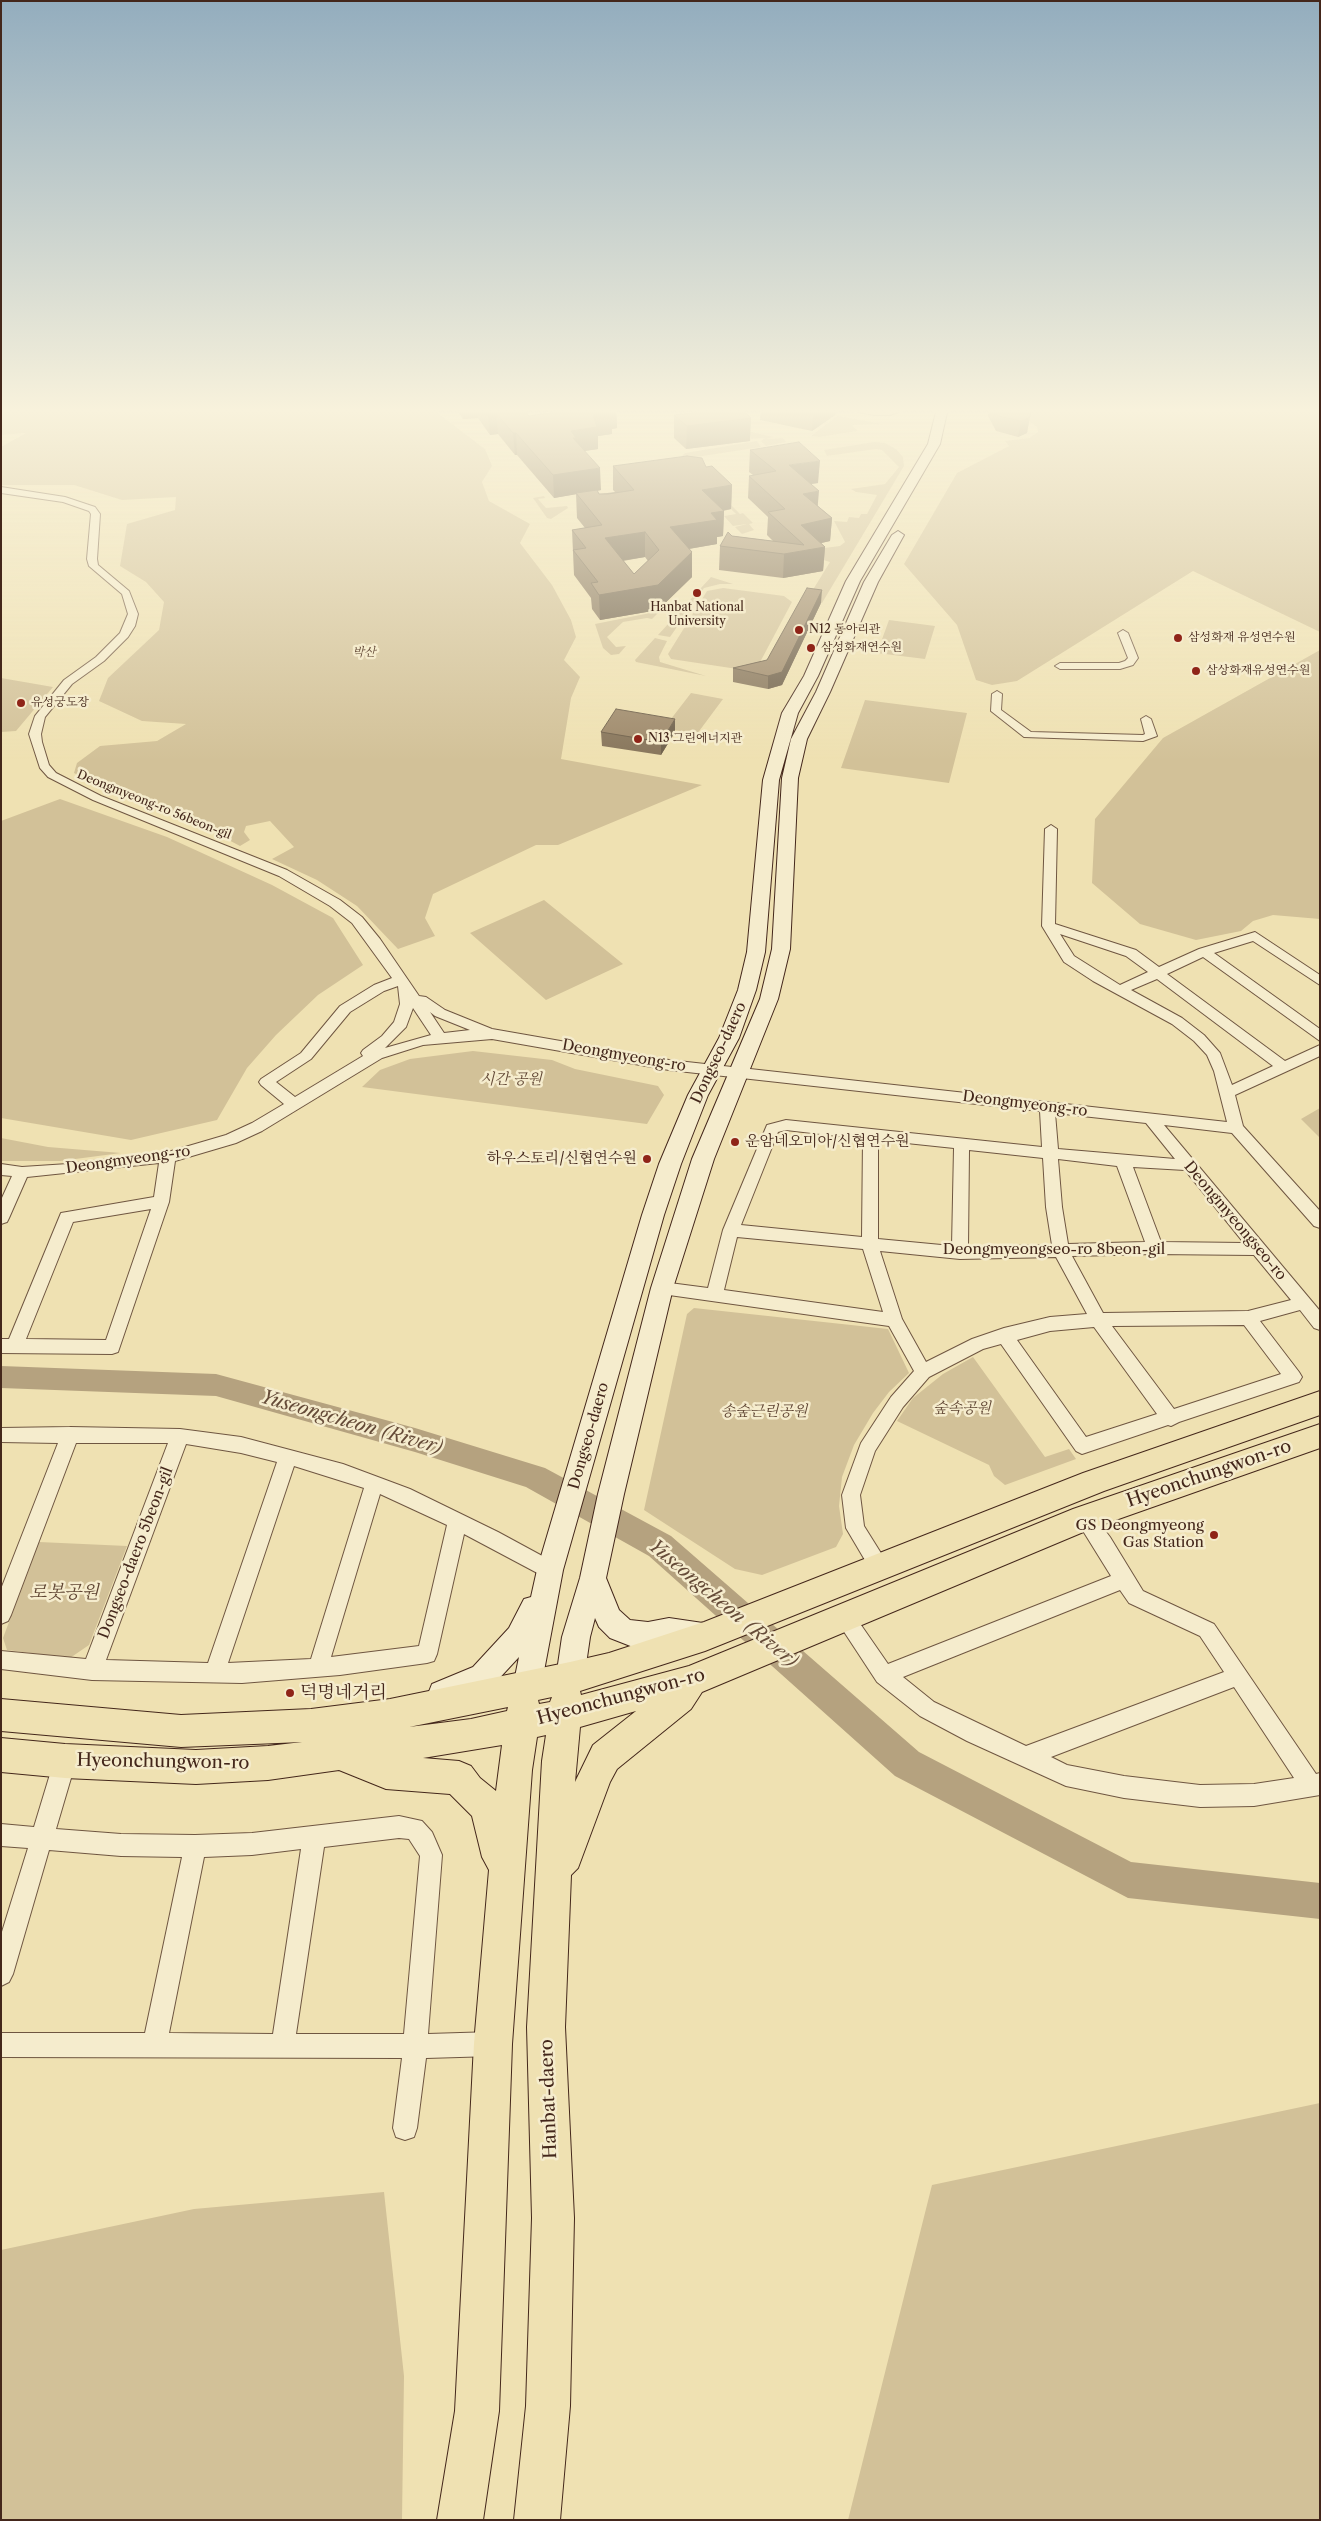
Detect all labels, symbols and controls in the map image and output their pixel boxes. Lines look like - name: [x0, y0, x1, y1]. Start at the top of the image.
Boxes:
- marker: Hanbat National University: [691, 587, 703, 599]
- place label: Hanbat National University: [650, 601, 744, 629]
- place label: N12 동아리관: [809, 623, 880, 637]
- marker: N12 동아리관: [793, 624, 805, 636]
- place label: 삼성화재 유성연수원: [1188, 631, 1296, 645]
- marker: 삼성화재 유성연수원: [1172, 632, 1184, 644]
- place label: 삼성화재연수원: [821, 641, 902, 655]
- marker: 삼성화재연수원: [805, 642, 817, 654]
- park label: 박산: [352, 646, 376, 660]
- place label: 삼상화재유성연수원: [1206, 664, 1310, 678]
- marker: 삼상화재유성연수원: [1190, 665, 1202, 677]
- place label: 유성궁도장: [31, 696, 89, 710]
- marker: 유성궁도장: [15, 697, 27, 709]
- place label: N13 그린에너지관: [648, 732, 742, 746]
- marker: N13 그린에너지관: [632, 733, 644, 745]
- street label: Deongmyeong-ro 56beon-gil: [75, 767, 233, 843]
- street label: Dongseo-daero: [688, 999, 750, 1107]
- street label: Deongmyeong-ro: [561, 1036, 687, 1076]
- park label: 시간 공원: [480, 1071, 542, 1089]
- street label: Deongmyeong-ro: [962, 1087, 1088, 1121]
- place label: 운암네오미아/신협연수원: [745, 1133, 910, 1151]
- marker: 운암네오미아/신협연수원: [729, 1136, 741, 1148]
- street label: Deongmyeong-ro: [65, 1142, 191, 1178]
- place label: 하우스토리/신협연수원: [487, 1150, 637, 1168]
- marker: 하우스토리/신협연수원: [641, 1153, 653, 1165]
- street label: Deongmyeongseo-ro: [1180, 1158, 1290, 1284]
- street label: Deongmyeongseo-ro 8beon-gil: [943, 1241, 1165, 1259]
- street label: Dongseo-daero: [565, 1380, 613, 1492]
- water label: Yuseongcheon (River): [258, 1386, 446, 1460]
- park label: 숲속공원: [933, 1400, 991, 1418]
- park label: 송숲근린공원: [721, 1403, 807, 1421]
- street label: Hyeonchungwon-ro: [1124, 1436, 1294, 1512]
- street label: Dongseo-daero 5beon-gil: [95, 1465, 177, 1641]
- place label: GS Deongmyeong Gas Station: [1075, 1517, 1204, 1552]
- marker: GS Deongmyeong Gas Station: [1208, 1529, 1220, 1541]
- water label: Yuseongcheon (River): [644, 1535, 802, 1673]
- park label: 로봇공원: [29, 1582, 99, 1604]
- street label: Hyeonchungwon-ro: [535, 1664, 707, 1730]
- place label: 덕명네거리: [300, 1682, 387, 1704]
- marker: 덕명네거리: [284, 1687, 296, 1699]
- street label: Hyeonchungwon-ro: [76, 1750, 250, 1774]
- street label: Hanbat-daero: [536, 2039, 562, 2159]

